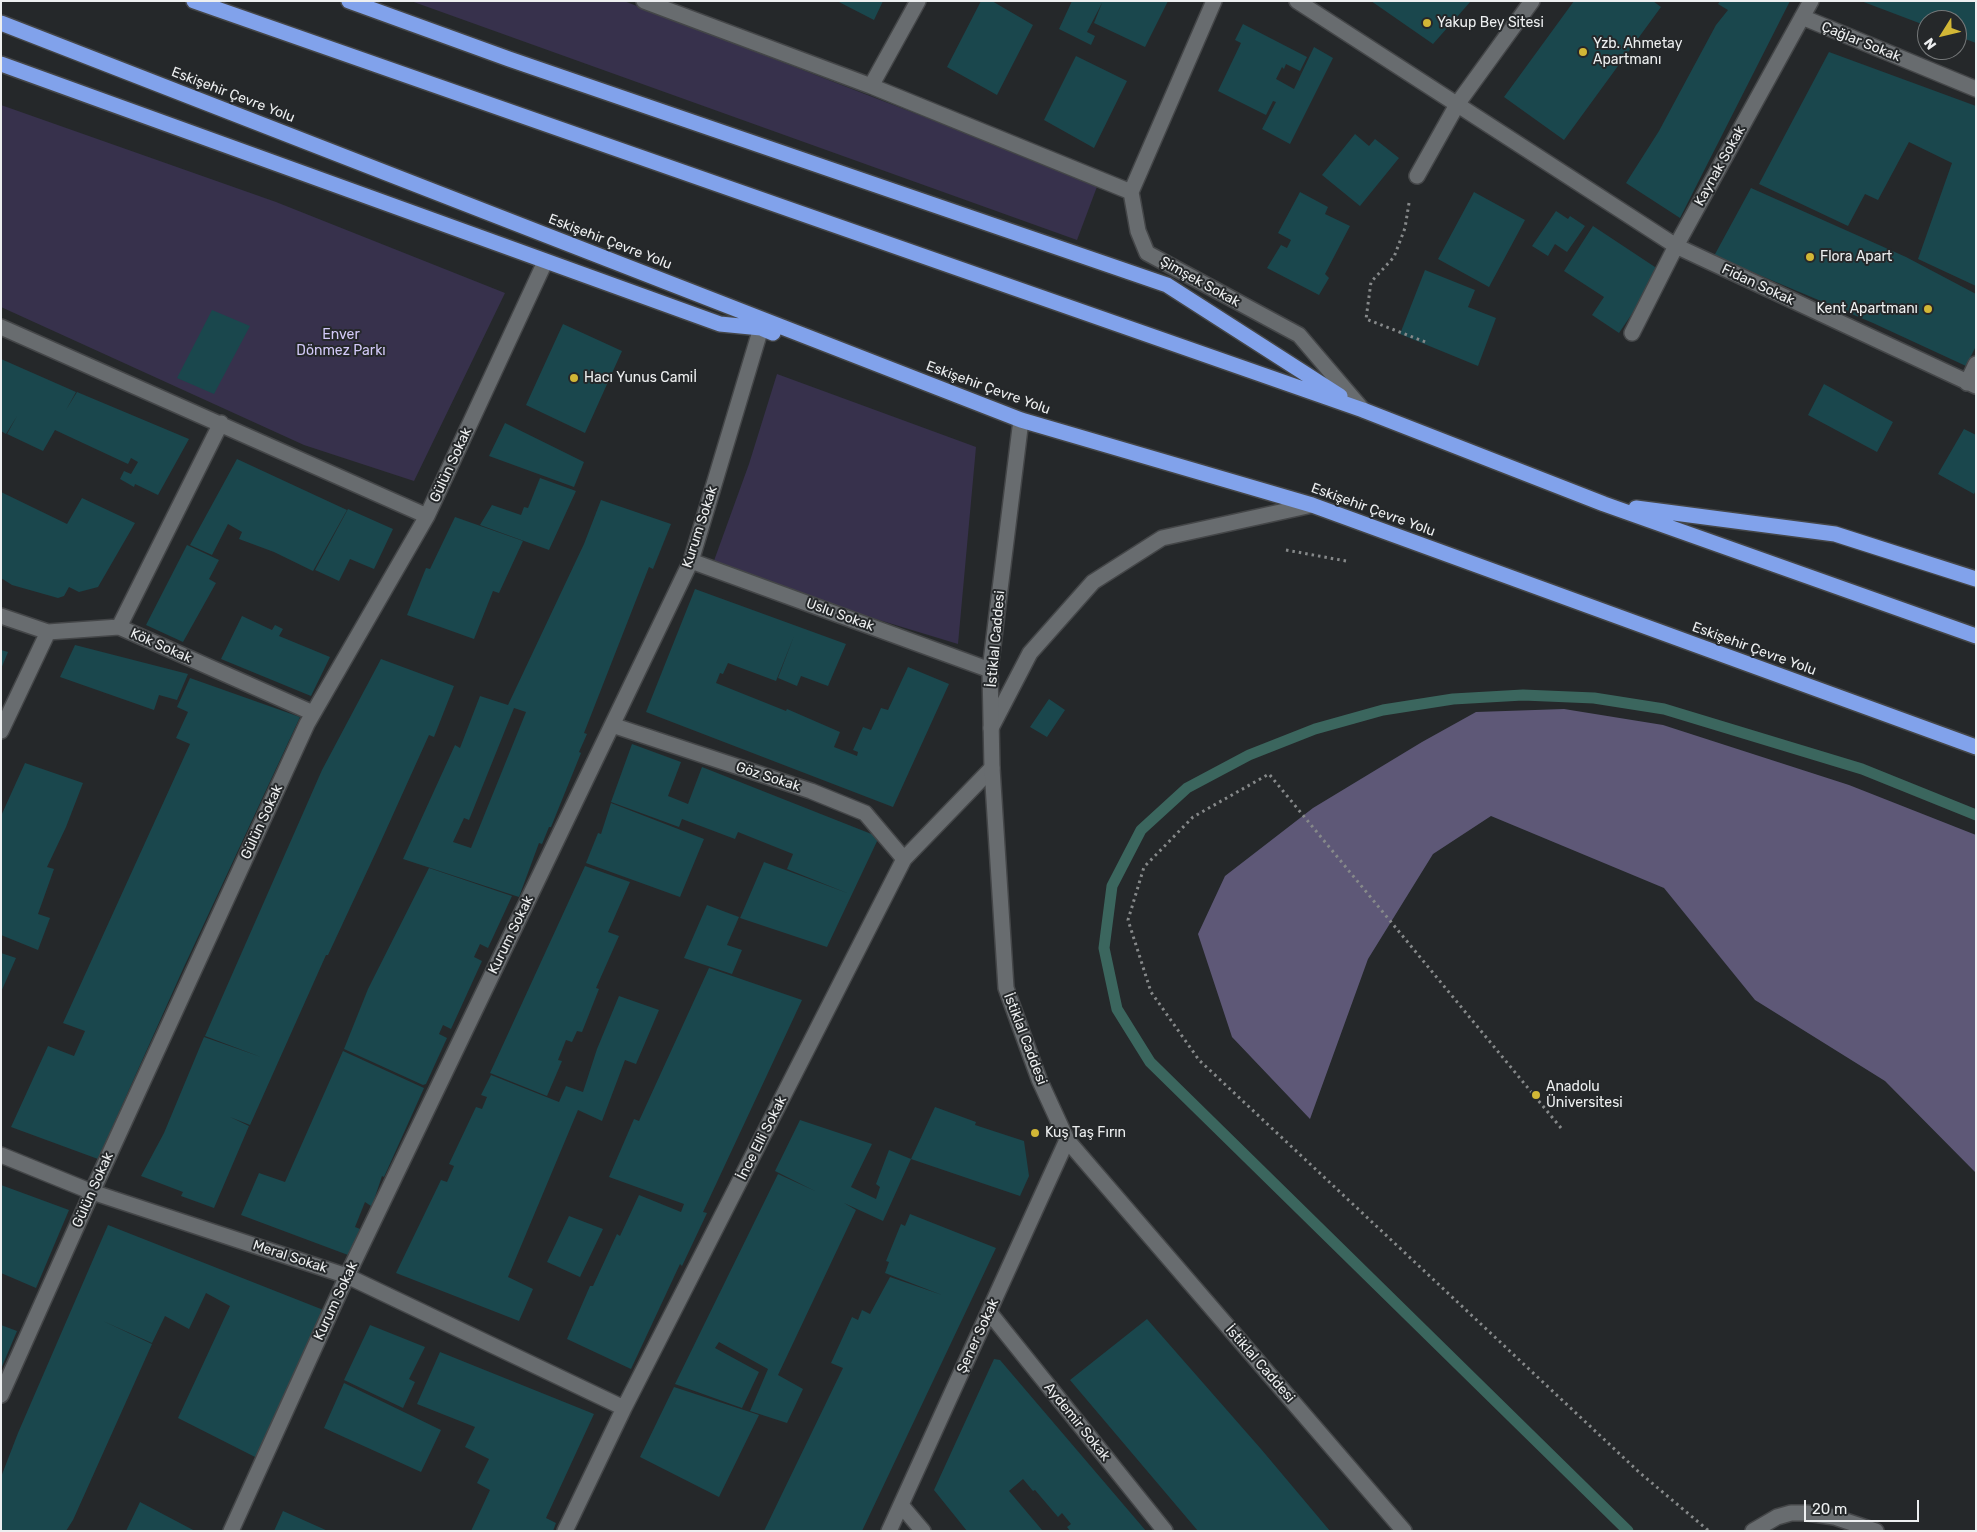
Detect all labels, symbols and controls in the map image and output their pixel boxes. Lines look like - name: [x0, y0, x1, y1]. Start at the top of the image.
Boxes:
- north arrow: [1917, 10, 1967, 60]
- place label: Yakup Bey Sitesi: [1437, 15, 1544, 31]
- marker: Yakup Bey Sitesi: [1421, 17, 1433, 29]
- street label: Çağlar Sokak: [1819, 18, 1903, 66]
- text: N: [1920, 34, 1940, 53]
- place label: Yzb. Ahmetay Apartmanı: [1593, 36, 1682, 68]
- marker: Yzb. Ahmetay Apartmanı: [1577, 46, 1589, 58]
- street label: Eskişehir Çevre Yolu: [169, 64, 297, 126]
- street label: Kaynak Sokak: [1691, 123, 1749, 209]
- street label: Eskişehir Çevre Yolu: [546, 211, 674, 273]
- place label: Flora Apart: [1820, 249, 1892, 265]
- marker: Flora Apart: [1804, 251, 1816, 263]
- street label: Şimşek Sokak: [1157, 253, 1243, 311]
- street label: Fidan Sokak: [1719, 261, 1797, 309]
- place label: Kent Apartmanı: [1817, 301, 1918, 317]
- marker: Kent Apartmanı: [1922, 303, 1934, 315]
- park label: Enver Dönmez Parkı: [296, 327, 386, 360]
- street label: Eskişehir Çevre Yolu: [924, 358, 1052, 418]
- place label: Hacı Yunus Camiİ: [584, 370, 697, 386]
- marker: Hacı Yunus Camiİ: [568, 372, 580, 384]
- street label: Gülün Sokak: [426, 425, 476, 505]
- street label: Eskişehir Çevre Yolu: [1309, 480, 1437, 540]
- street label: Kurum Sokak: [679, 484, 721, 570]
- street label: İstiklal Caddesi: [983, 590, 1009, 688]
- street label: Uslu Sokak: [804, 595, 876, 635]
- street label: Eskişehir Çevre Yolu: [1690, 619, 1818, 679]
- street label: Kök Sokak: [128, 625, 194, 667]
- street label: Göz Sokak: [734, 759, 802, 795]
- street label: Gülün Sokak: [237, 782, 287, 862]
- street label: Kurum Sokak: [485, 893, 537, 977]
- street label: İstiklal Caddesi: [1000, 991, 1050, 1087]
- place label: Anadolu Üniversitesi: [1546, 1079, 1623, 1112]
- marker: Anadolu Üniversitesi: [1530, 1089, 1542, 1101]
- street label: İnce Elli Sokak: [734, 1093, 790, 1183]
- place label: Kuş Taş Fırın: [1045, 1125, 1126, 1141]
- marker: Kuş Taş Fırın: [1029, 1127, 1041, 1139]
- street label: Gülün Sokak: [69, 1150, 117, 1230]
- street label: Meral Sokak: [251, 1237, 329, 1277]
- street label: Kurum Sokak: [310, 1259, 362, 1343]
- street label: Şener Sokak: [953, 1296, 1003, 1376]
- street label: İstiklal Caddesi: [1222, 1322, 1298, 1406]
- street label: Aydemir Sokak: [1040, 1379, 1114, 1465]
- scale bar: [1807, 1490, 1922, 1522]
- text: 20 m: [1812, 1500, 1847, 1518]

